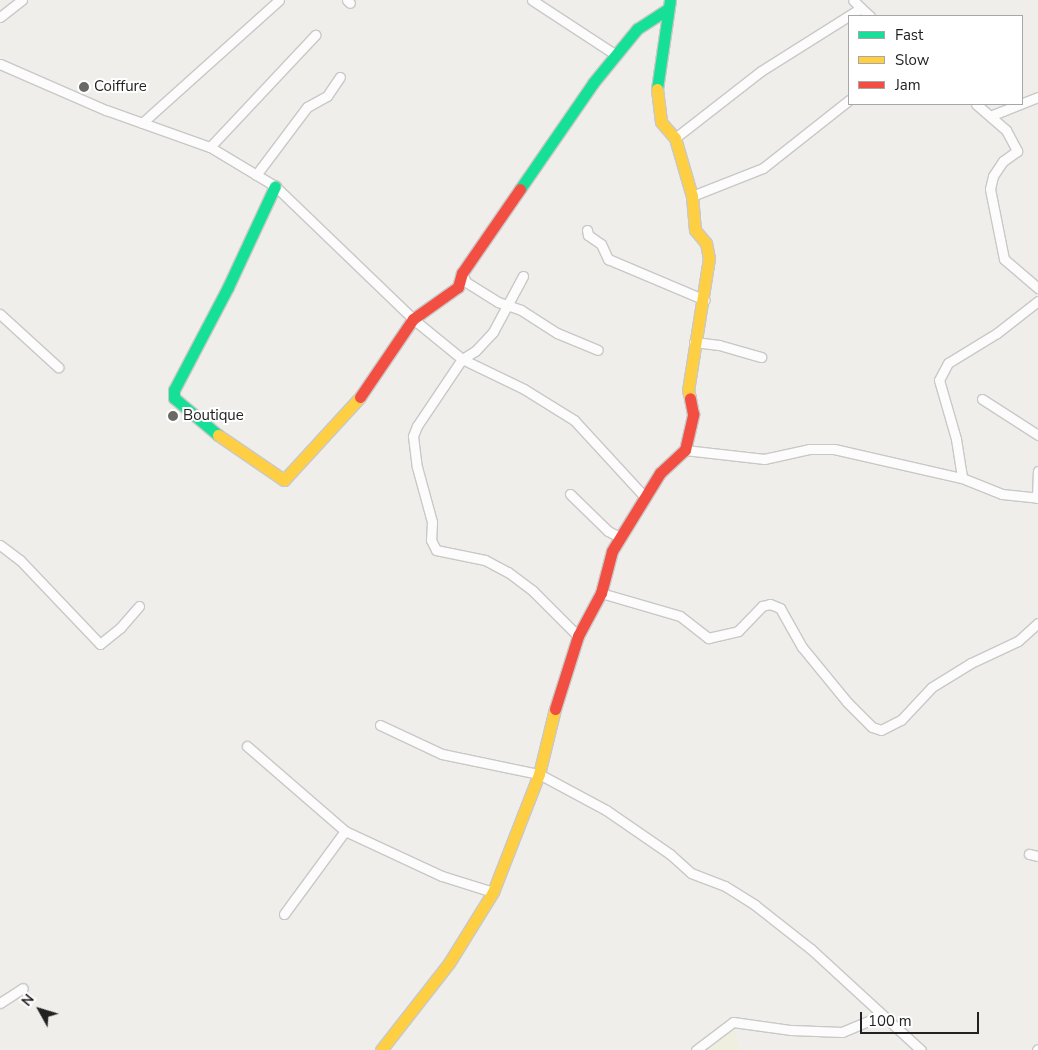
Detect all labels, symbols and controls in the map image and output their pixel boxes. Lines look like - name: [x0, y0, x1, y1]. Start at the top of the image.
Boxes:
- legend: [848, 15, 1023, 105]
- text: Fast: [895, 25, 923, 45]
- text: Slow: [895, 50, 929, 70]
- text: Jam: [895, 75, 921, 95]
- place label: Coiffure: [94, 78, 147, 96]
- marker: Coiffure: [78, 81, 90, 93]
- place label: Boutique: [183, 407, 244, 425]
- marker: Boutique: [167, 410, 179, 422]
- north arrow: [15, 985, 65, 1035]
- text: N: [17, 990, 39, 1010]
- scale bar: [863, 1002, 982, 1034]
- text: 100 m: [868, 1011, 912, 1031]

